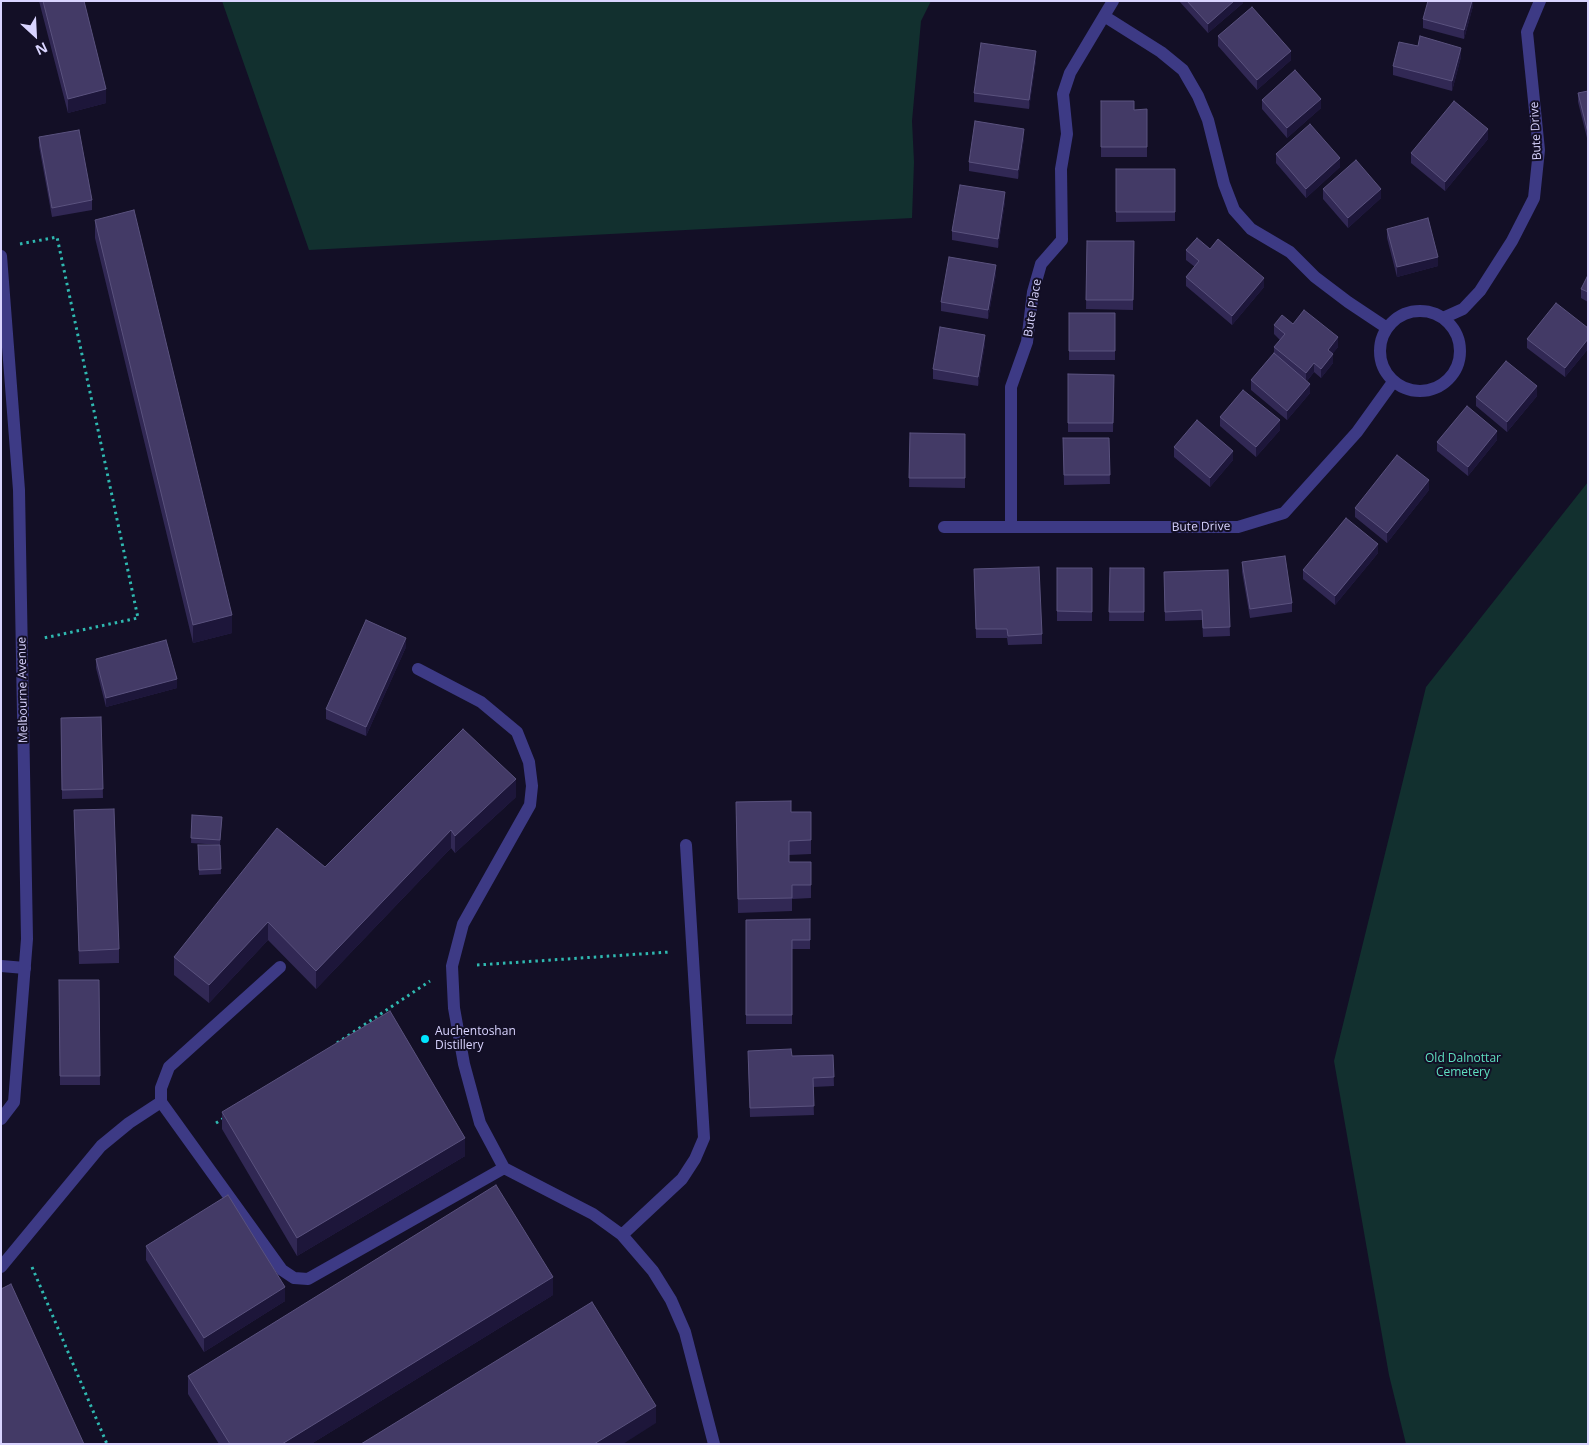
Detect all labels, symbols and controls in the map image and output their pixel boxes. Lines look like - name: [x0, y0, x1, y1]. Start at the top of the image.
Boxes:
- north arrow: [10, 10, 60, 60]
- text: N: [32, 38, 51, 60]
- street label: Bute Drive: [1527, 101, 1545, 161]
- street label: Bute Place: [1021, 278, 1045, 338]
- street label: Bute Drive: [1172, 519, 1230, 535]
- street label: Melbourne Avenue: [15, 637, 31, 743]
- place label: Auchentoshan Distillery: [435, 1025, 516, 1053]
- marker: Auchentoshan Distillery: [419, 1033, 431, 1045]
- park label: Old Dalnottar Cemetery: [1425, 1052, 1501, 1080]

